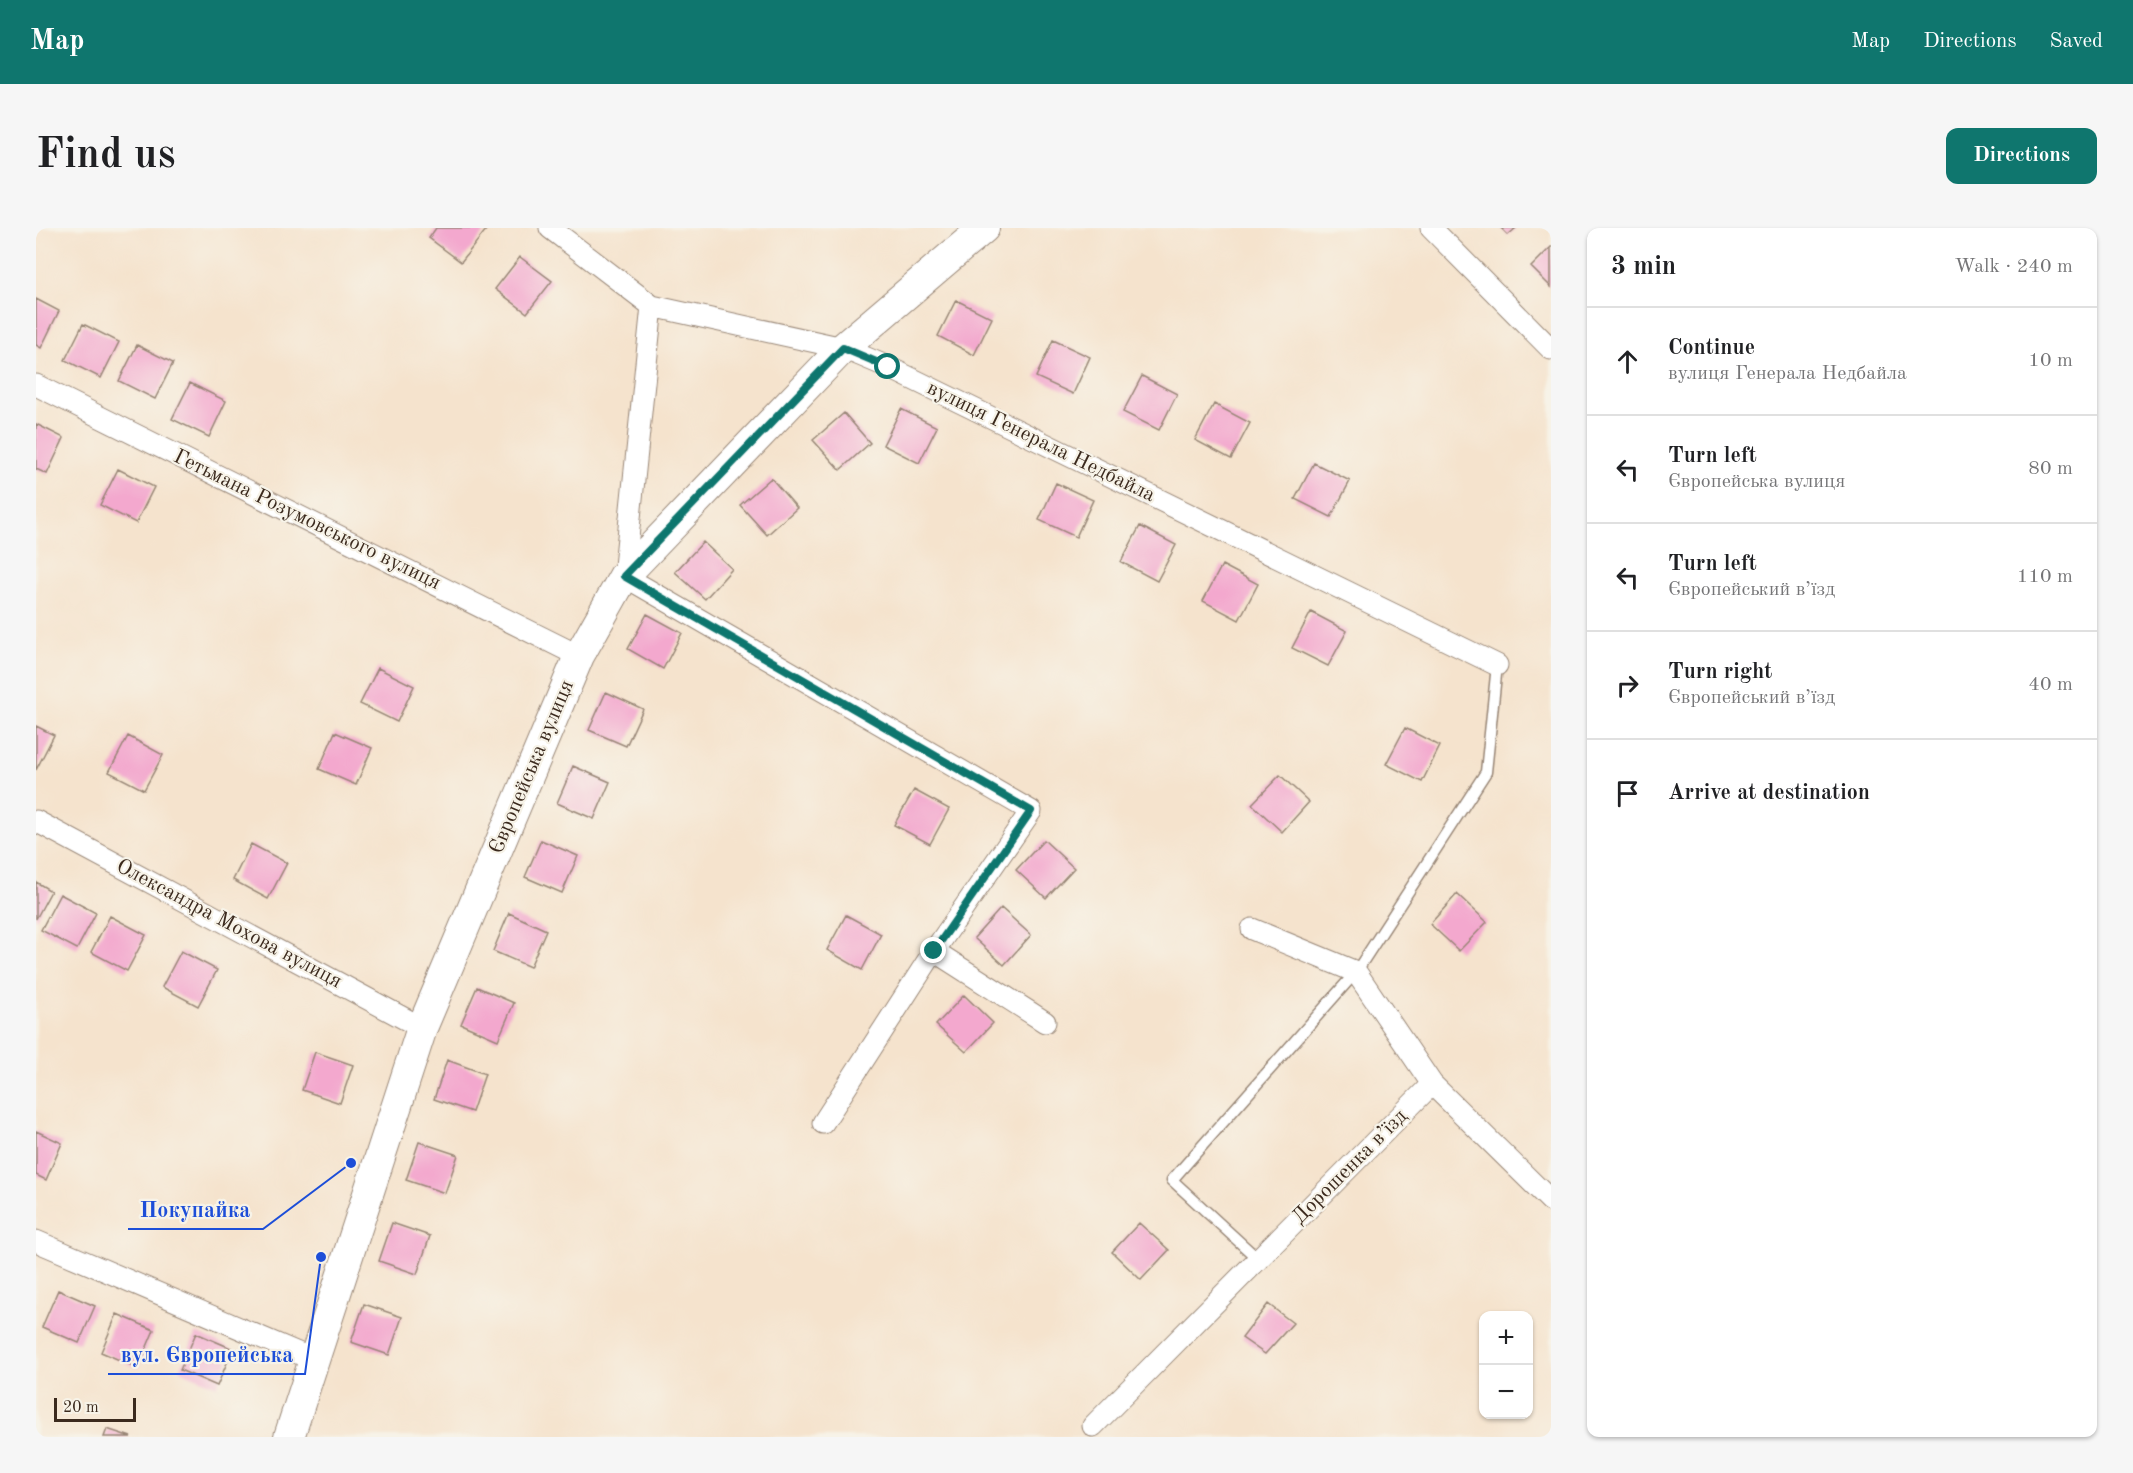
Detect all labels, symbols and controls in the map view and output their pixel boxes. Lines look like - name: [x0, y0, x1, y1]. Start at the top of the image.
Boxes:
- text: Map: [30, 28, 84, 56]
- text: Map: [1851, 31, 1890, 52]
- text: Directions: [1923, 31, 2017, 52]
- text: Saved: [2050, 31, 2103, 52]
- button: Directions: [1946, 128, 2097, 184]
- text: Find us: [36, 135, 175, 177]
- text: 3 min: [1611, 254, 1676, 280]
- text: Walk · 240 m: [1954, 257, 2073, 277]
- text: Continue: [1668, 337, 1755, 359]
- icon: ahead: [1611, 345, 1644, 378]
- text: 10 m: [2028, 351, 2073, 371]
- route start: [874, 353, 900, 379]
- text: вулиця Генерала Недбайла: [1668, 364, 1907, 384]
- street label: вулиця Генерала Недбайла: [924, 378, 1158, 506]
- text: Turn left: [1668, 445, 1757, 467]
- street label: Гетьмана Розумовського вулиця: [170, 446, 444, 594]
- icon: left: [1611, 453, 1644, 486]
- text: 80 m: [2028, 459, 2073, 479]
- text: Європейська вулиця: [1668, 472, 1845, 492]
- text: Turn left: [1668, 553, 1757, 575]
- icon: left: [1611, 561, 1644, 594]
- text: 110 m: [2017, 567, 2073, 587]
- text: Європейський в’їзд: [1668, 580, 1835, 600]
- text: Turn right: [1668, 661, 1772, 683]
- icon: right: [1611, 669, 1644, 702]
- text: 40 m: [2028, 675, 2073, 695]
- street label: Європейська вулиця: [486, 677, 578, 857]
- text: Європейський в’їзд: [1668, 688, 1835, 708]
- icon: arrive: [1611, 777, 1644, 810]
- text: Arrive at destination: [1668, 782, 1870, 804]
- street label: Олександра Мохова вулиця: [113, 856, 345, 993]
- route end: [920, 937, 946, 963]
- street label: Дорошенка в’їзд: [1289, 1105, 1412, 1228]
- callout: Покупайка: [128, 1189, 263, 1229]
- text: Покупайка: [139, 1200, 251, 1222]
- map controls: [1479, 1311, 1533, 1419]
- button: +: [1479, 1311, 1533, 1365]
- callout: вул. Європейська: [108, 1334, 305, 1374]
- text: вул. Європейська: [121, 1345, 293, 1367]
- button: −: [1479, 1365, 1533, 1419]
- scale bar: [54, 1395, 136, 1422]
- text: 20 m: [63, 1400, 99, 1416]

